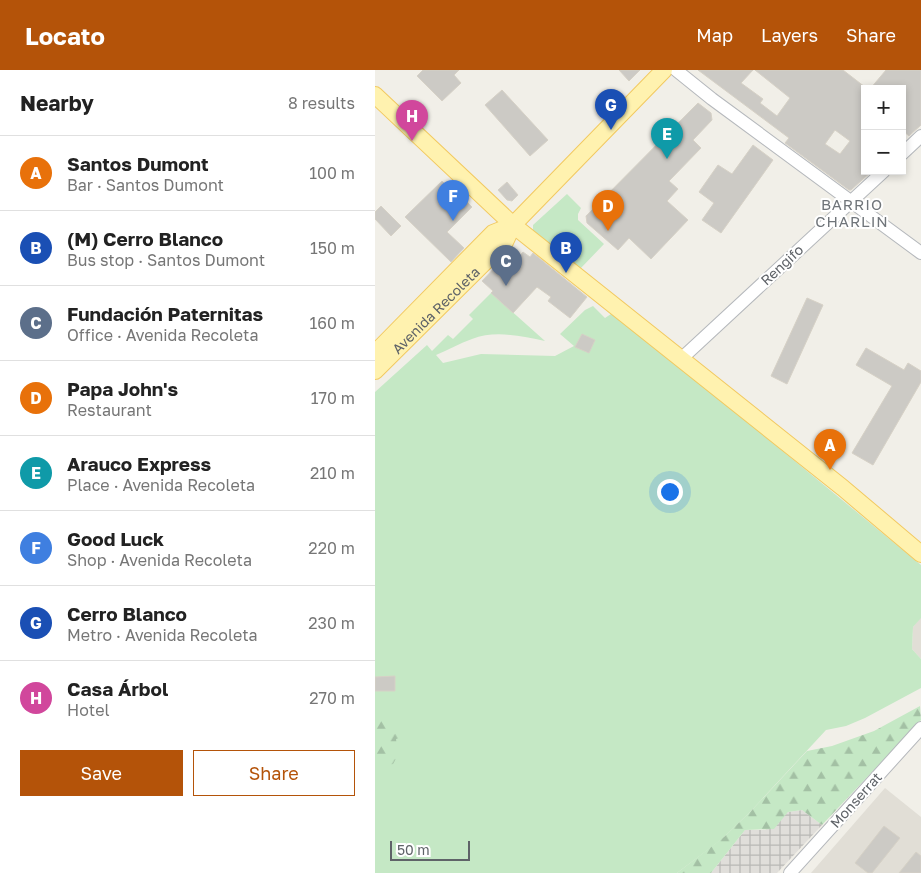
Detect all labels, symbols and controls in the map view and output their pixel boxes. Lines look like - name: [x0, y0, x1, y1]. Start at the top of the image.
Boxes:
- text: Locato: [25, 21, 105, 50]
- text: Map: [696, 24, 733, 46]
- text: Layers: [761, 24, 818, 46]
- text: Share: [846, 24, 896, 46]
- map controls: [861, 85, 906, 175]
- button: +: [861, 85, 906, 130]
- pin: G: [595, 89, 627, 130]
- text: Nearby: [20, 90, 94, 116]
- text: 8 results: [288, 93, 355, 113]
- pin: H: [396, 100, 428, 141]
- pin: E: [651, 118, 683, 159]
- button: −: [861, 130, 906, 175]
- text: Santos Dumont: [67, 152, 209, 175]
- text: A: [30, 163, 42, 183]
- text: 100 m: [309, 163, 355, 183]
- text: Bar · Santos Dumont: [67, 175, 224, 195]
- pin: F: [437, 180, 469, 221]
- pin: D: [592, 190, 624, 231]
- district label: BARRIO CHARLIN: [815, 195, 889, 230]
- text: (M) Cerro Blanco: [67, 227, 223, 250]
- pin: B: [550, 232, 582, 273]
- text: B: [30, 238, 42, 258]
- text: 150 m: [310, 238, 355, 258]
- street label: Rengifo: [757, 241, 806, 289]
- pin: C: [490, 245, 522, 286]
- text: Bus stop · Santos Dumont: [67, 250, 265, 270]
- street label: Avenida Recoleta: [388, 263, 483, 357]
- text: Fundación Paternitas: [67, 302, 263, 325]
- text: C: [30, 313, 42, 333]
- text: 160 m: [309, 313, 355, 333]
- text: Office · Avenida Recoleta: [67, 325, 258, 345]
- text: Papa John's: [67, 377, 178, 400]
- text: D: [30, 388, 42, 408]
- text: 170 m: [311, 388, 355, 408]
- text: Restaurant: [67, 400, 152, 420]
- pin: A: [814, 429, 846, 470]
- text: Arauco Express: [67, 452, 211, 475]
- text: E: [31, 463, 41, 483]
- text: 210 m: [310, 463, 355, 483]
- text: Place · Avenida Recoleta: [67, 475, 255, 495]
- your location: [657, 479, 683, 505]
- text: Good Luck: [67, 527, 164, 550]
- text: F: [31, 538, 41, 558]
- text: 220 m: [308, 538, 355, 558]
- text: Shop · Avenida Recoleta: [67, 550, 252, 570]
- text: Cerro Blanco: [67, 602, 187, 625]
- text: G: [30, 613, 42, 633]
- text: 230 m: [308, 613, 355, 633]
- text: Metro · Avenida Recoleta: [67, 625, 258, 645]
- text: Casa Árbol: [67, 677, 168, 700]
- text: H: [30, 688, 42, 708]
- text: 270 m: [309, 688, 355, 708]
- text: Hotel: [67, 700, 110, 720]
- button: Save: [20, 750, 183, 796]
- button: Share: [193, 750, 355, 796]
- street label: Monserrat: [826, 768, 885, 831]
- scale bar: [390, 838, 470, 861]
- text: 50 m: [397, 841, 430, 858]

